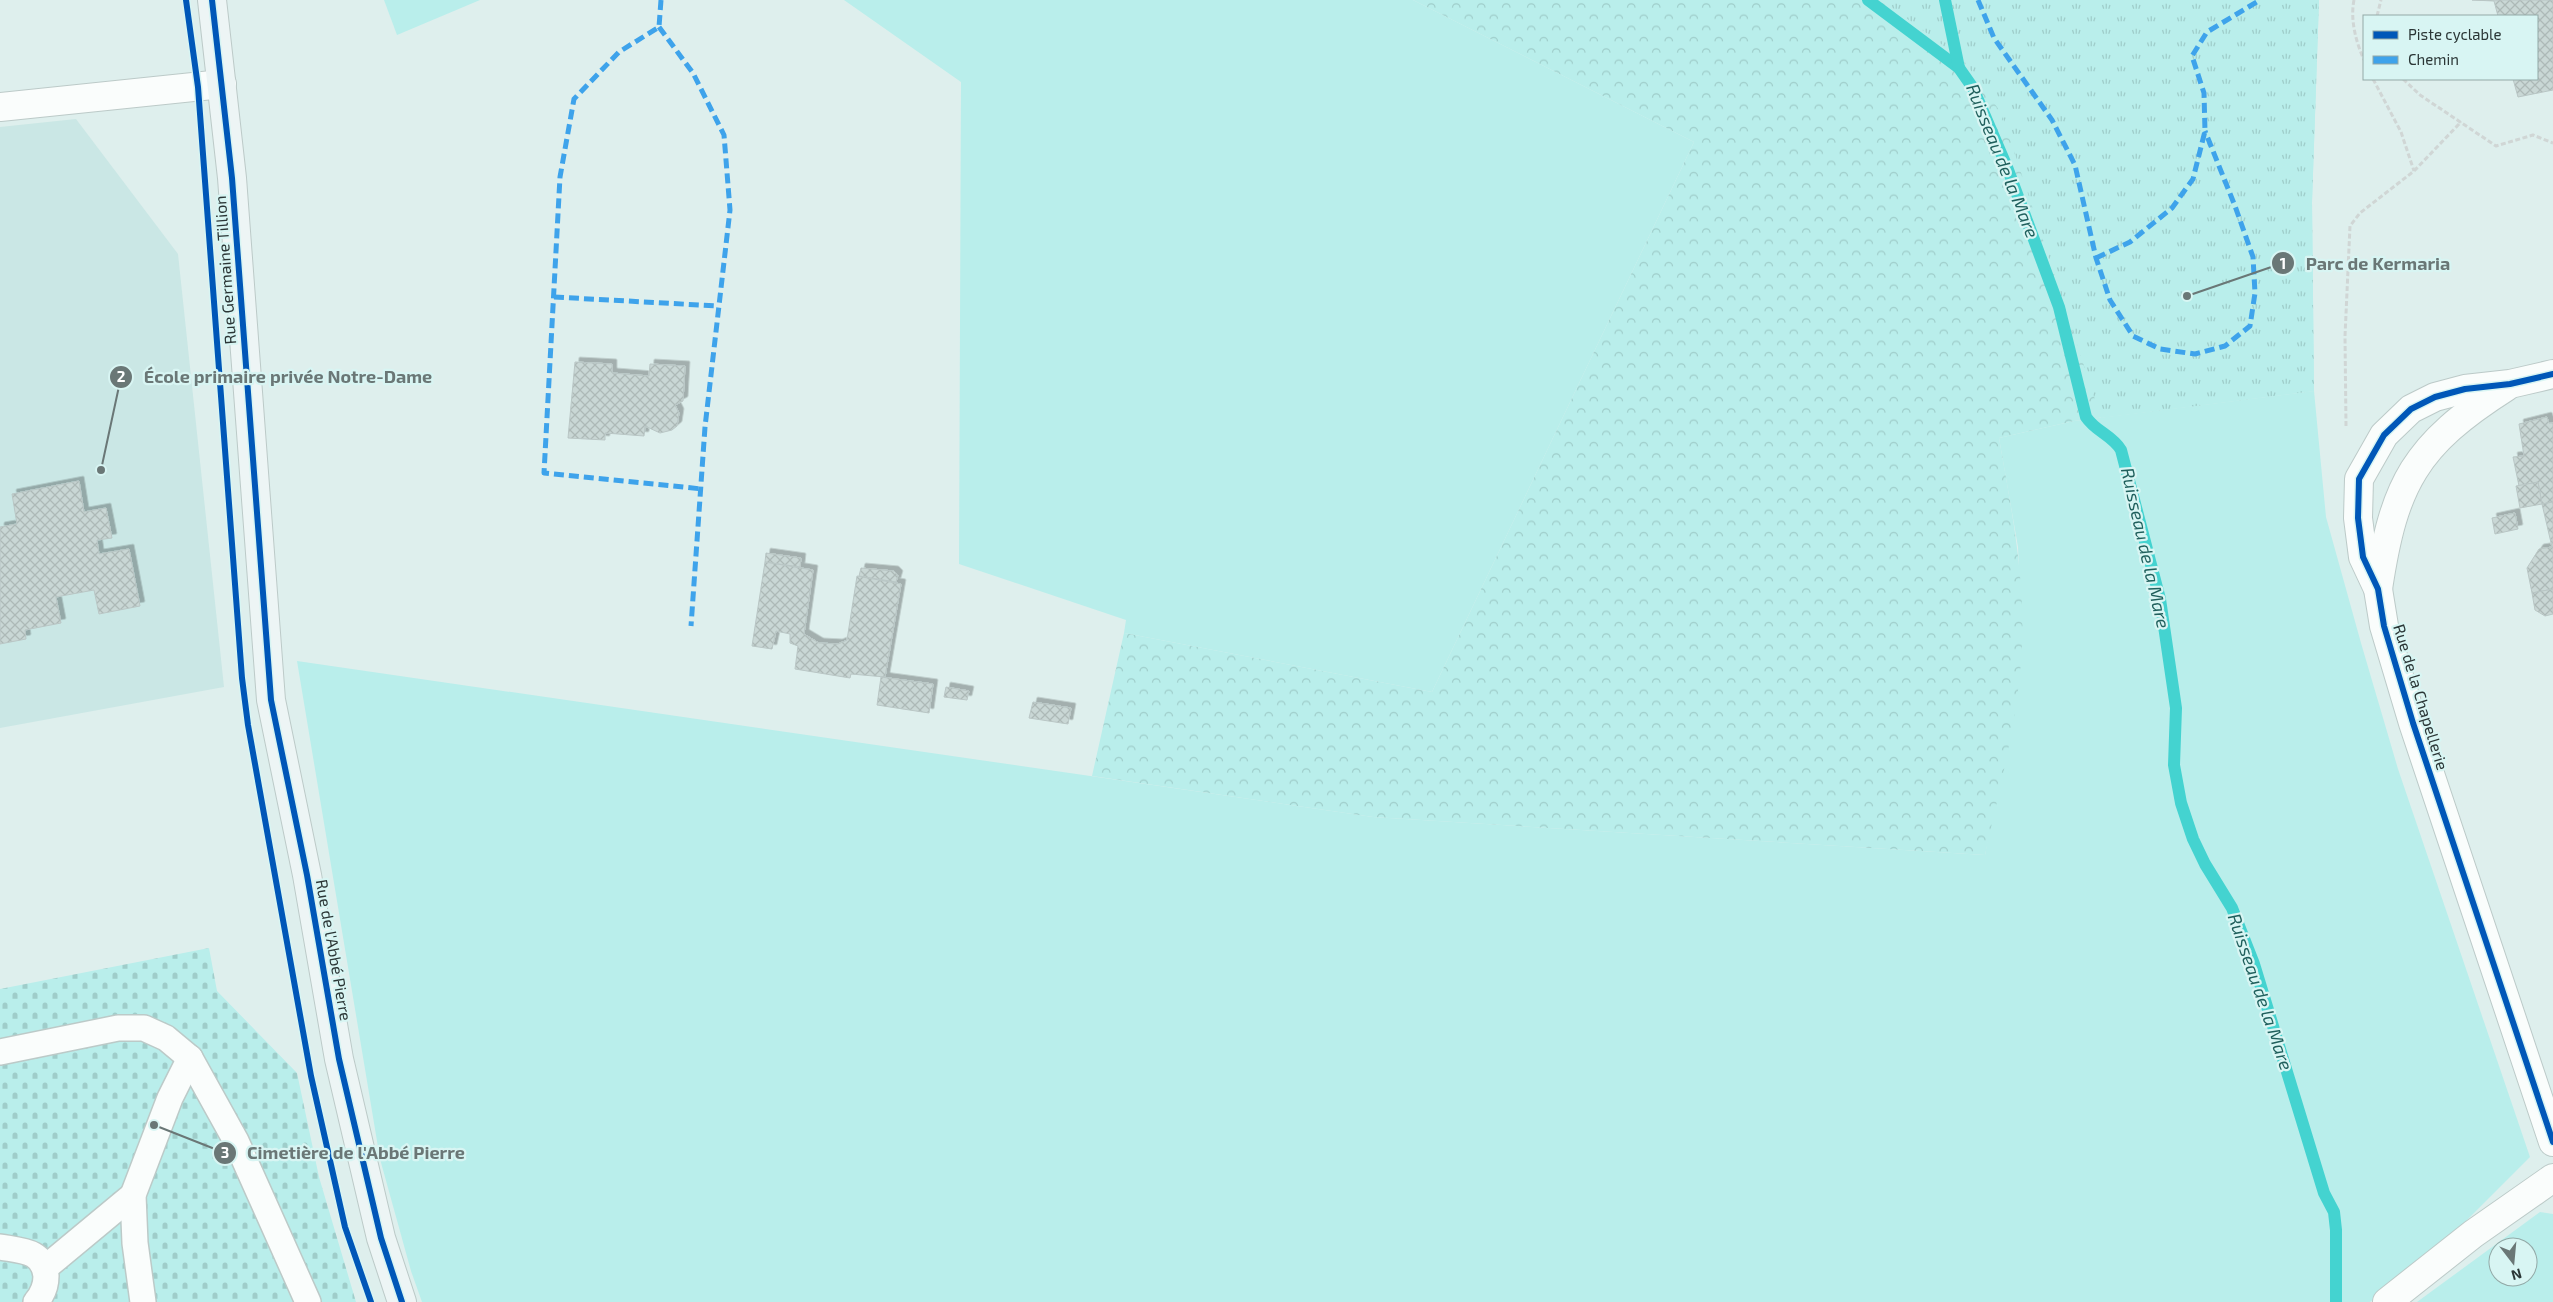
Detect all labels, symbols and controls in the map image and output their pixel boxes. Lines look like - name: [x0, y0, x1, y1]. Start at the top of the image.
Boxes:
- legend: [2363, 15, 2538, 80]
- text: Piste cyclable: [2408, 25, 2502, 43]
- text: Chemin: [2408, 50, 2459, 68]
- water label: Ruisseau de la Mare: [1962, 80, 2044, 241]
- street label: Rue Germaine Tillion: [210, 195, 239, 345]
- callout: Parc de Kermaria: [2270, 247, 2460, 280]
- text: Parc de Kermaria: [2306, 252, 2450, 274]
- text: 1: [2280, 254, 2286, 272]
- callout: École primaire privée Notre-Dame: [109, 360, 442, 393]
- text: École primaire privée Notre-Dame: [144, 365, 432, 387]
- text: 2: [117, 367, 126, 385]
- water label: Ruisseau de la Mare: [2117, 465, 2175, 631]
- street label: Rue de la Chapellerie: [2390, 622, 2453, 772]
- street label: Rue de l'Abbé Pierre: [313, 878, 356, 1022]
- water label: Ruisseau de la Mare: [2224, 910, 2298, 1073]
- callout: Cimetière de l'Abbé Pierre: [212, 1136, 475, 1169]
- text: Cimetière de l'Abbé Pierre: [247, 1141, 465, 1163]
- text: 3: [221, 1143, 229, 1161]
- north arrow: [2488, 1237, 2538, 1287]
- text: N: [2510, 1265, 2524, 1285]

